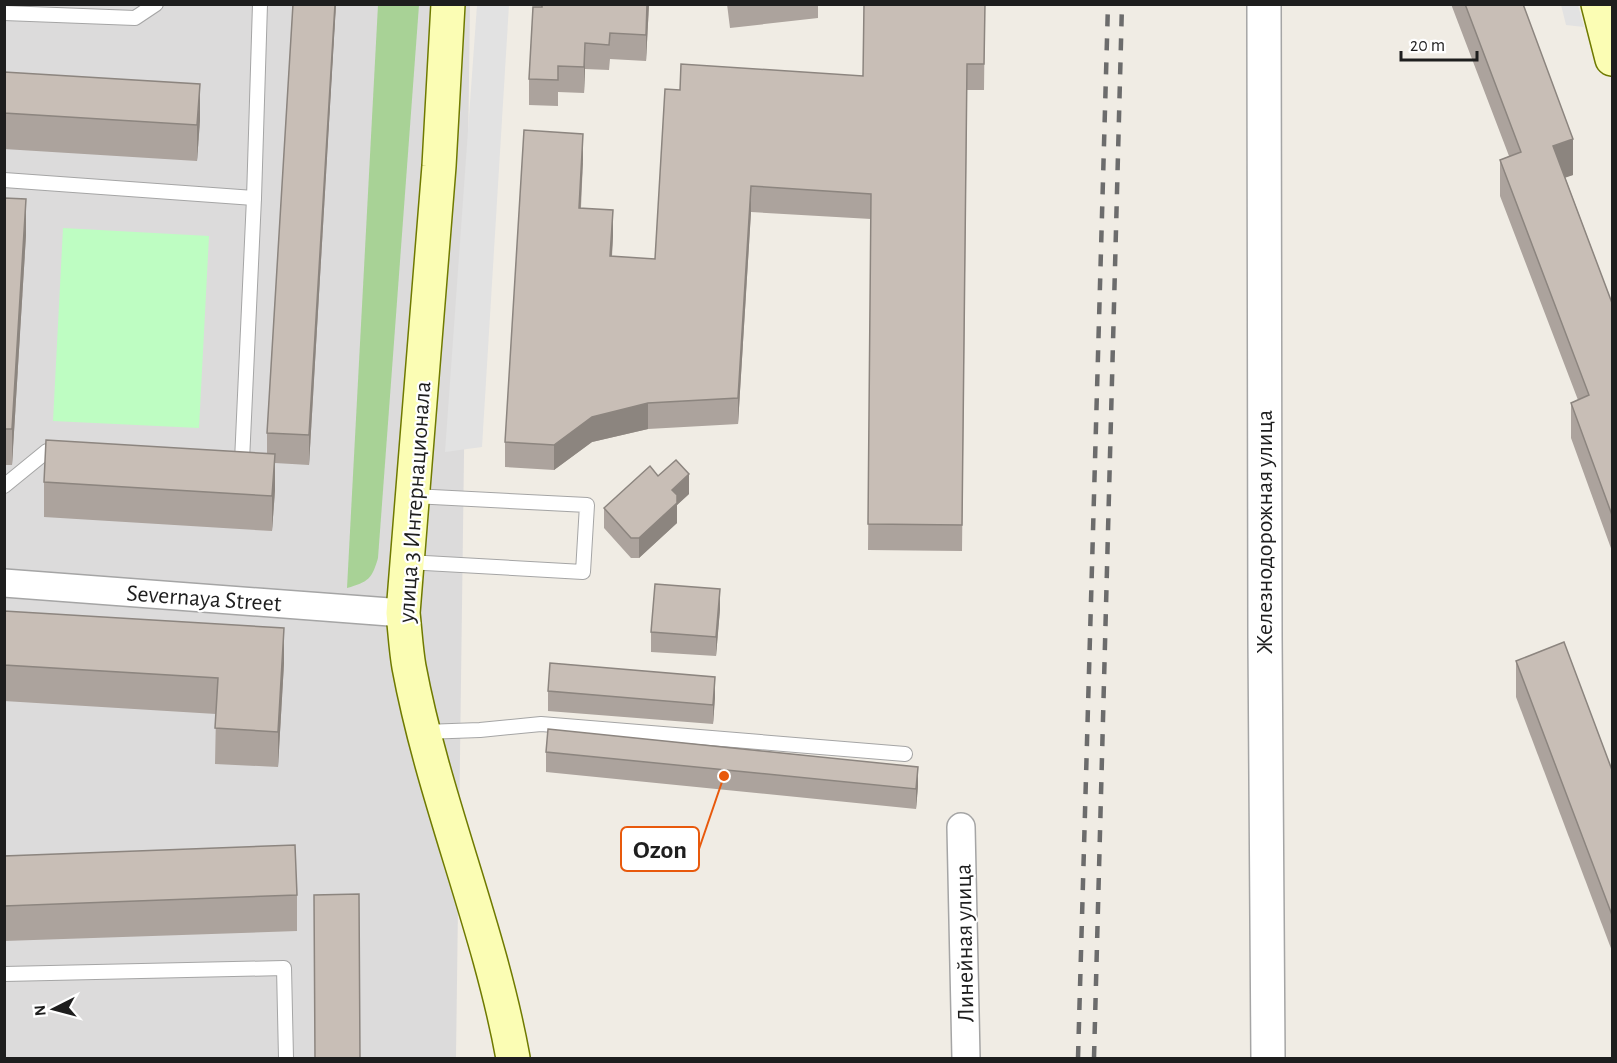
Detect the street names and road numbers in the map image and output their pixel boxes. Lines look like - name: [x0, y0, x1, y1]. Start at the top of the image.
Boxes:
- street label: улица 3 Интернационала: [395, 381, 435, 625]
- street label: Железнодорожная улица: [1253, 410, 1277, 654]
- street label: Severnaya Street: [126, 582, 282, 616]
- street label: Линейная улица: [952, 863, 978, 1023]

